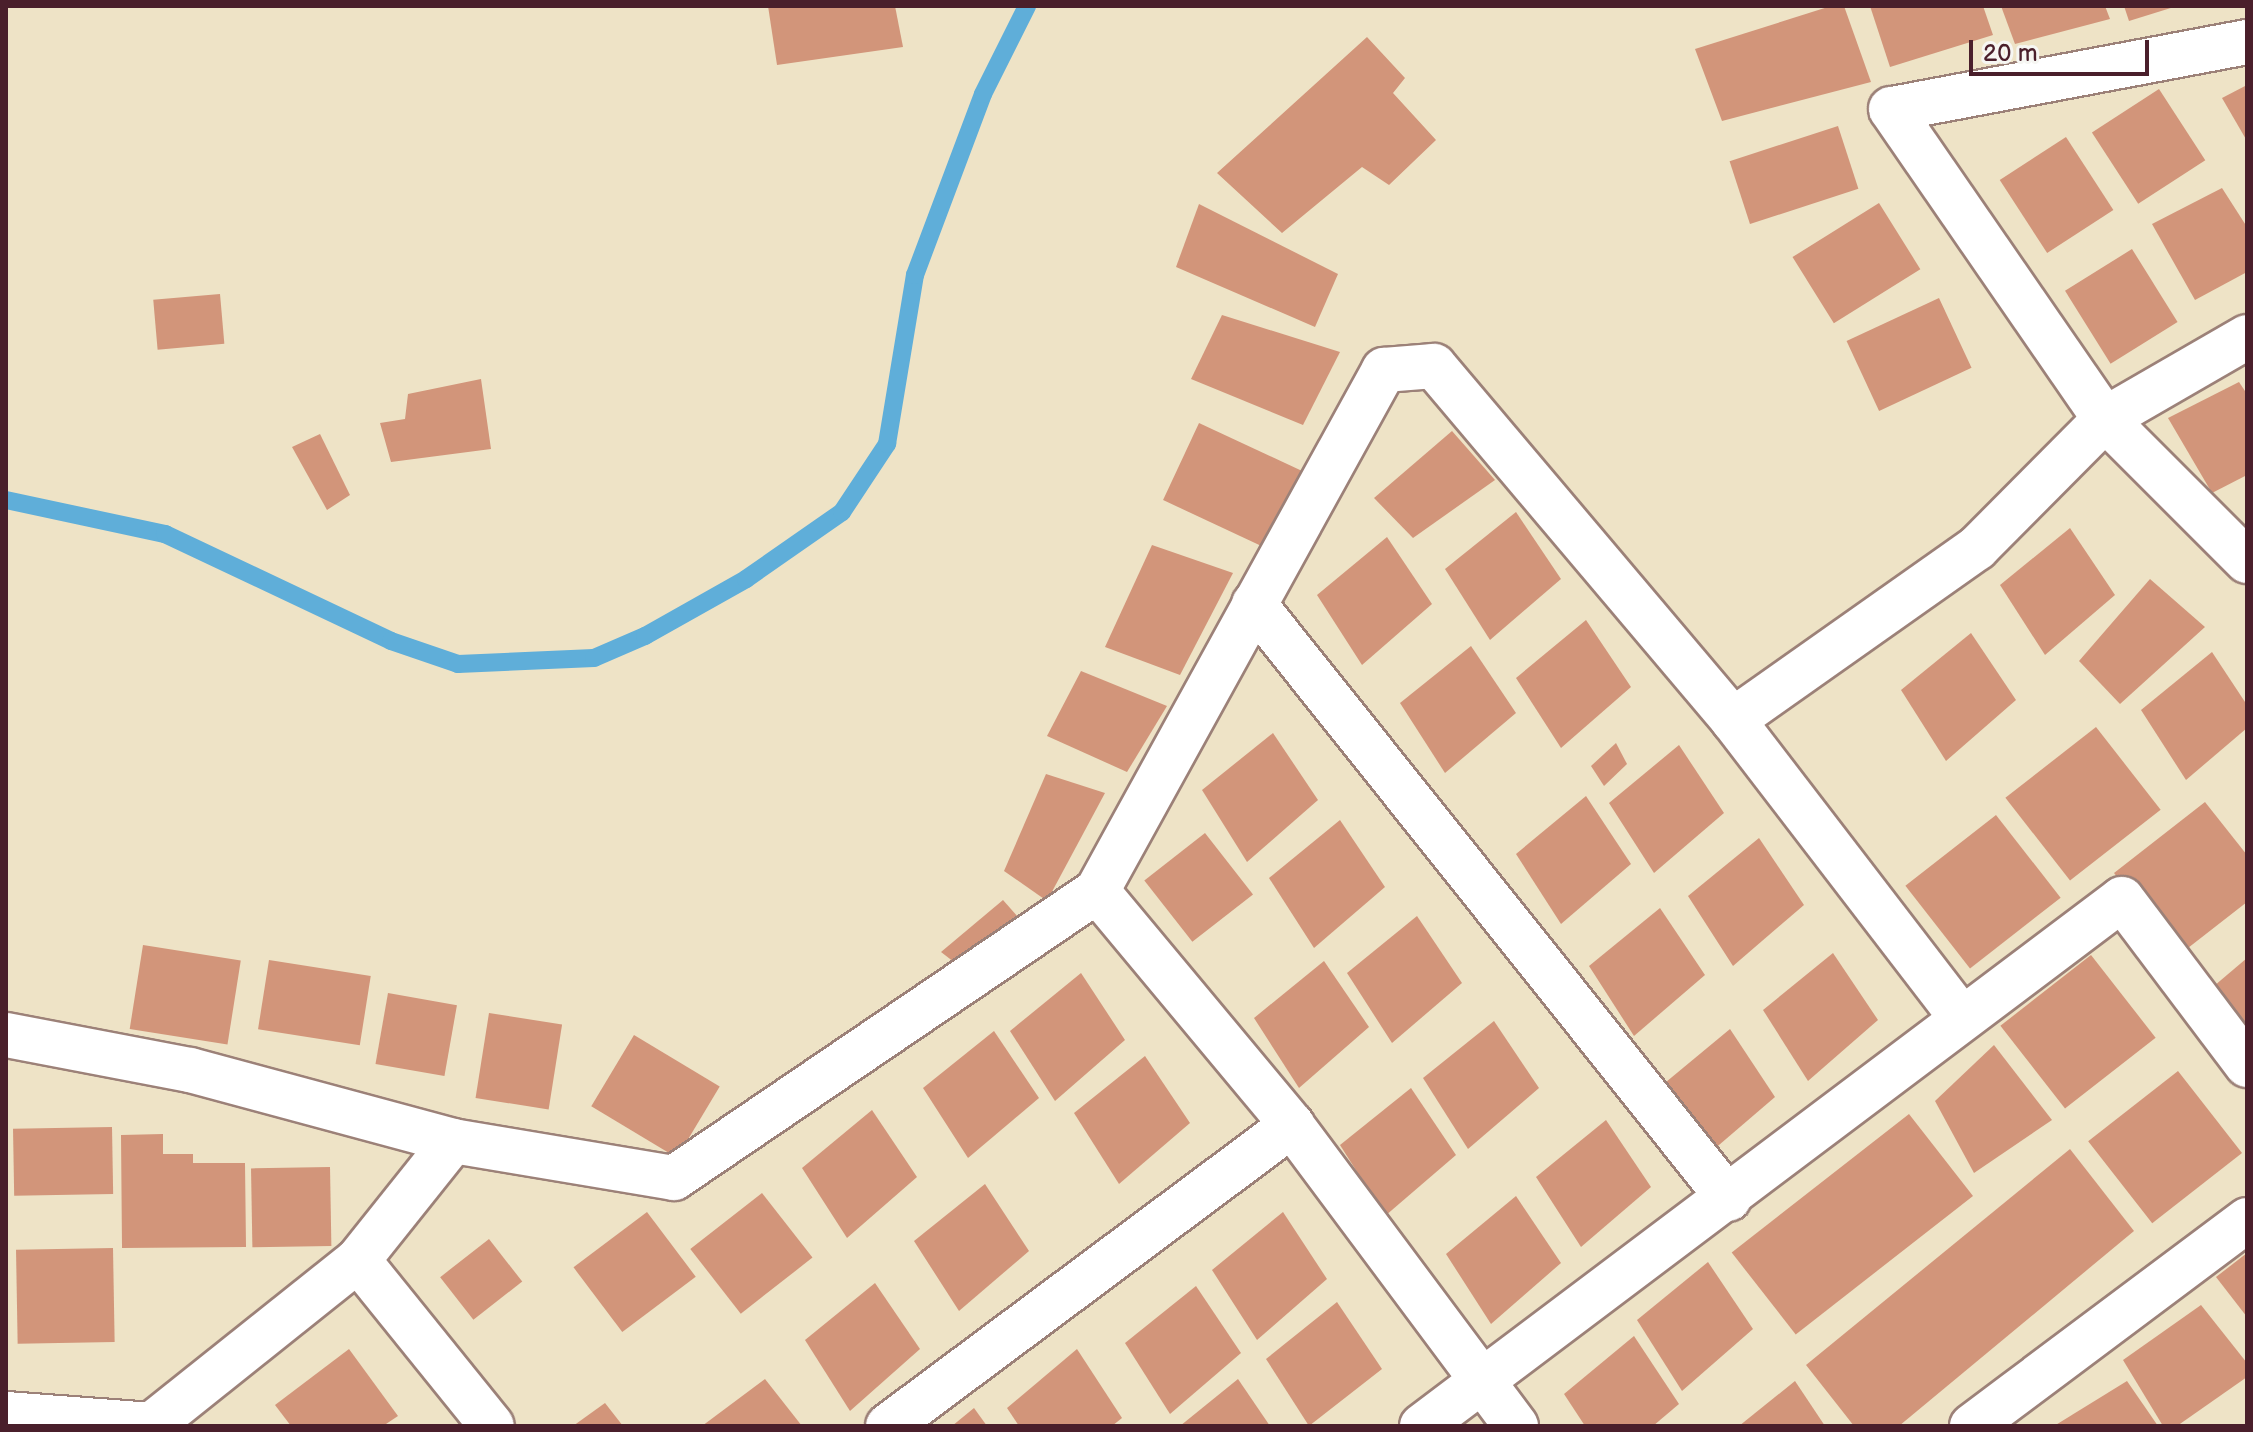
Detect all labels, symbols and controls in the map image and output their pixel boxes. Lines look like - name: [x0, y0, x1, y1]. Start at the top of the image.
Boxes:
- scale bar: [1973, 24, 2153, 74]
- text: 20 m: [1983, 39, 2038, 68]

